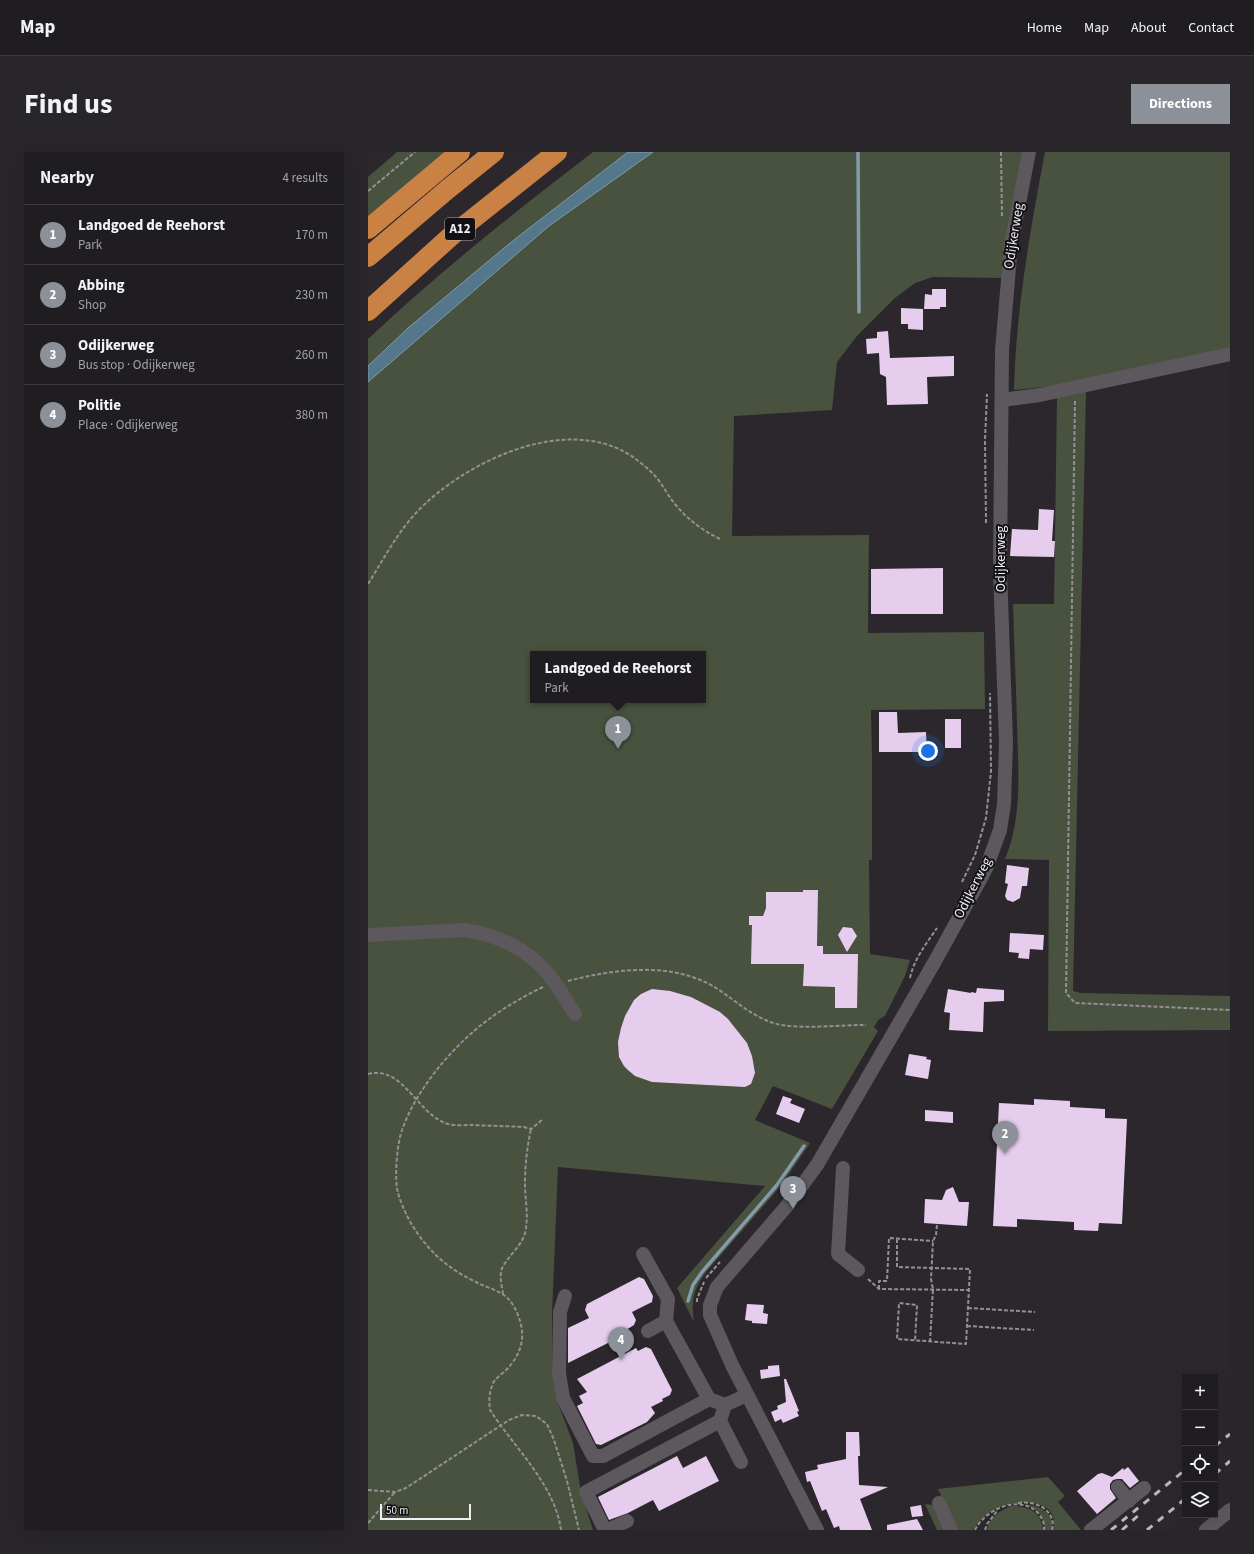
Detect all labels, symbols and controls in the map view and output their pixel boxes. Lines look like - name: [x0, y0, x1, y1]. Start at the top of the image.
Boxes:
- text: Map: [20, 14, 55, 41]
- text: Home: [1027, 18, 1062, 38]
- text: Map: [1084, 18, 1109, 38]
- text: About: [1131, 18, 1166, 38]
- text: Contact: [1188, 18, 1234, 38]
- text: Find us: [24, 84, 112, 124]
- button: Directions: [1131, 84, 1230, 124]
- text: Nearby: [40, 166, 94, 190]
- text: 4 results: [283, 169, 328, 187]
- street label: Odijkerweg: [999, 202, 1029, 270]
- text: Landgoed de Reehorst: [78, 215, 225, 236]
- road number: A12: [445, 218, 475, 240]
- text: 1: [50, 226, 56, 244]
- text: 170 m: [295, 226, 328, 244]
- text: Park: [78, 236, 102, 254]
- text: Abbing: [78, 275, 125, 296]
- text: 2: [50, 286, 56, 304]
- text: 230 m: [295, 286, 328, 304]
- text: Shop: [78, 296, 106, 314]
- text: Odijkerweg: [78, 335, 154, 356]
- text: 3: [50, 346, 56, 364]
- text: 260 m: [295, 346, 328, 364]
- text: Bus stop · Odijkerweg: [78, 356, 195, 374]
- text: Politie: [78, 395, 121, 416]
- text: 4: [50, 406, 56, 424]
- text: 380 m: [295, 406, 328, 424]
- text: Place · Odijkerweg: [78, 416, 178, 434]
- street label: Odijkerweg: [991, 526, 1011, 592]
- popup: [530, 651, 706, 703]
- text: Landgoed de Reehorst: [544, 658, 692, 679]
- text: Park: [544, 679, 569, 697]
- pin: 1: [605, 716, 631, 749]
- your location: [918, 741, 938, 761]
- street label: Odijkerweg: [949, 854, 997, 922]
- pin: 2: [992, 1121, 1018, 1154]
- pin: 3: [780, 1176, 806, 1209]
- pin: 4: [608, 1327, 634, 1360]
- map controls: [1182, 1374, 1218, 1518]
- button: +: [1182, 1374, 1218, 1410]
- button: −: [1182, 1410, 1218, 1446]
- button: locate: [1182, 1446, 1218, 1482]
- button: layers: [1182, 1482, 1218, 1518]
- scale bar: [380, 1502, 471, 1521]
- text: 50 m: [386, 1503, 408, 1518]

